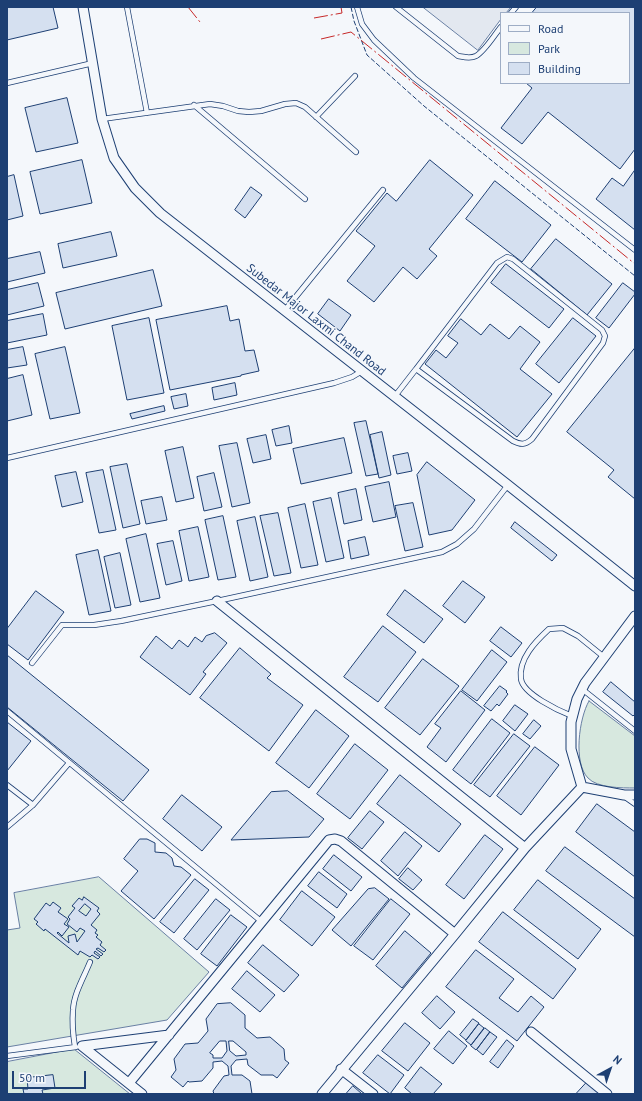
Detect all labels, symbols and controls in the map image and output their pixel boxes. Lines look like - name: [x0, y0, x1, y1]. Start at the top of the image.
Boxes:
- legend: [500, 12, 630, 84]
- text: Road: [538, 21, 563, 36]
- text: Park: [538, 41, 560, 56]
- text: Building: [538, 61, 581, 76]
- street label: Subedar Major Laxmi Chand Road: [244, 261, 388, 379]
- north arrow: [590, 1049, 630, 1089]
- text: N: [610, 1052, 625, 1067]
- scale bar: [14, 1063, 88, 1089]
- text: 50 m: [19, 1070, 45, 1085]

